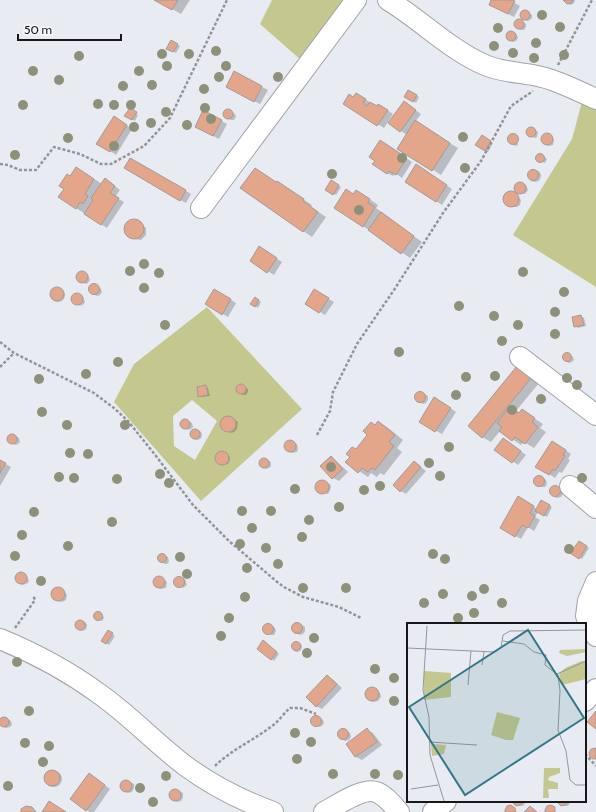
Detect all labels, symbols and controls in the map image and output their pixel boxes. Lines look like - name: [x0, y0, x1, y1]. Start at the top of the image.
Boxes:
- scale bar: [18, 16, 121, 42]
- text: 50 m: [24, 22, 52, 37]
- inset map: [407, 623, 586, 802]

